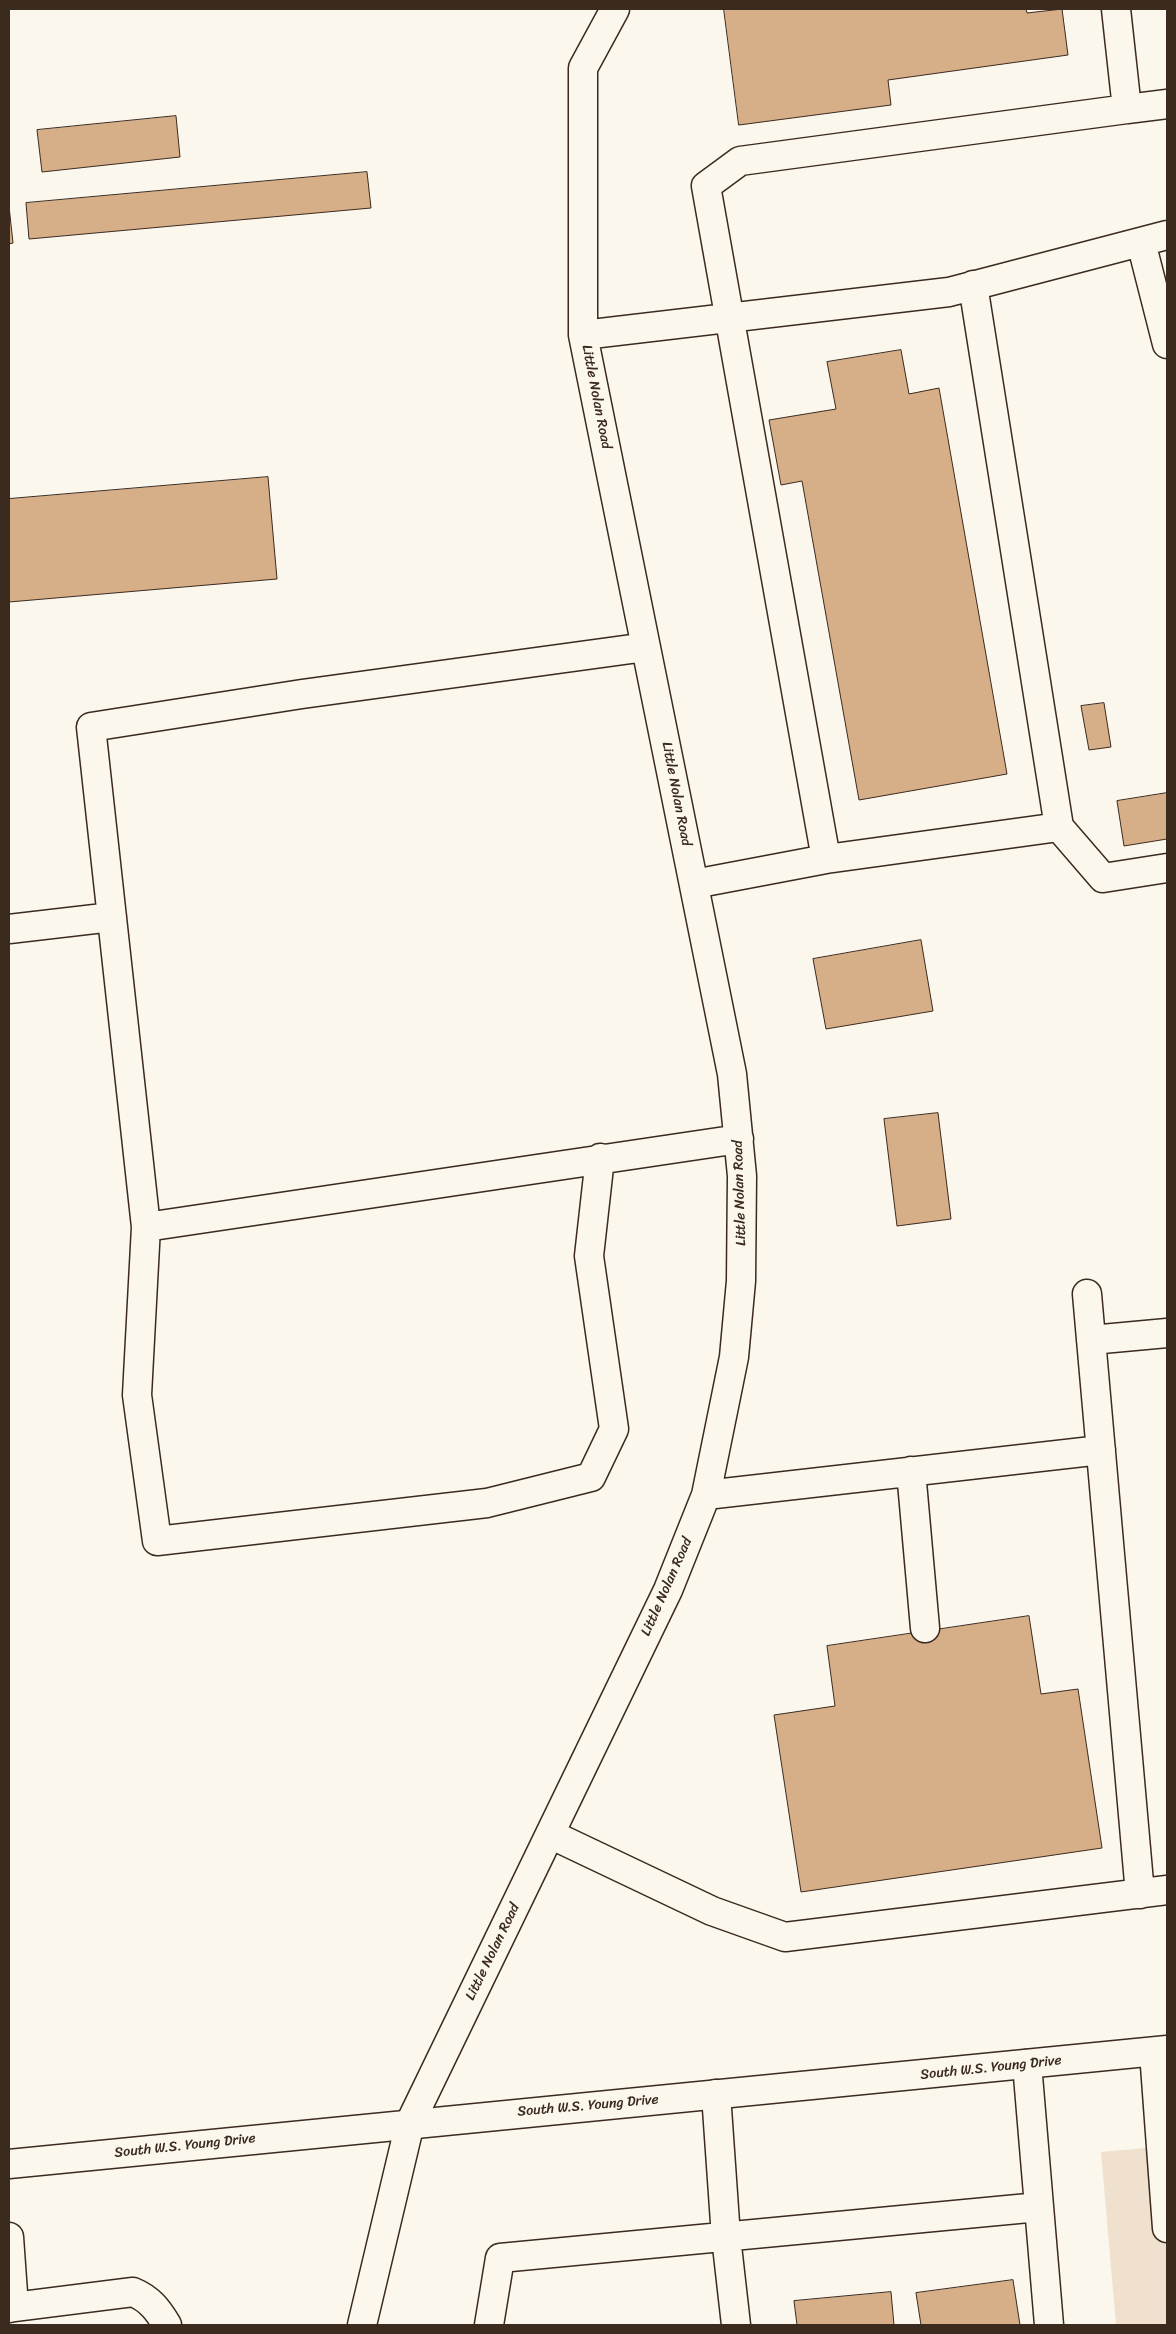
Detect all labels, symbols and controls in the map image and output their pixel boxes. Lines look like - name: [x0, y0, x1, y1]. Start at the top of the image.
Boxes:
- street label: Little Nolan Road: [578, 343, 614, 451]
- street label: Little Nolan Road: [658, 740, 694, 848]
- street label: Little Nolan Road: [730, 1140, 750, 1246]
- street label: Little Nolan Road: [638, 1535, 696, 1639]
- street label: Little Nolan Road: [462, 1901, 524, 2003]
- street label: South W.S. Young Drive: [920, 2052, 1062, 2084]
- street label: South W.S. Young Drive: [517, 2091, 659, 2121]
- street label: South W.S. Young Drive: [114, 2130, 256, 2162]

